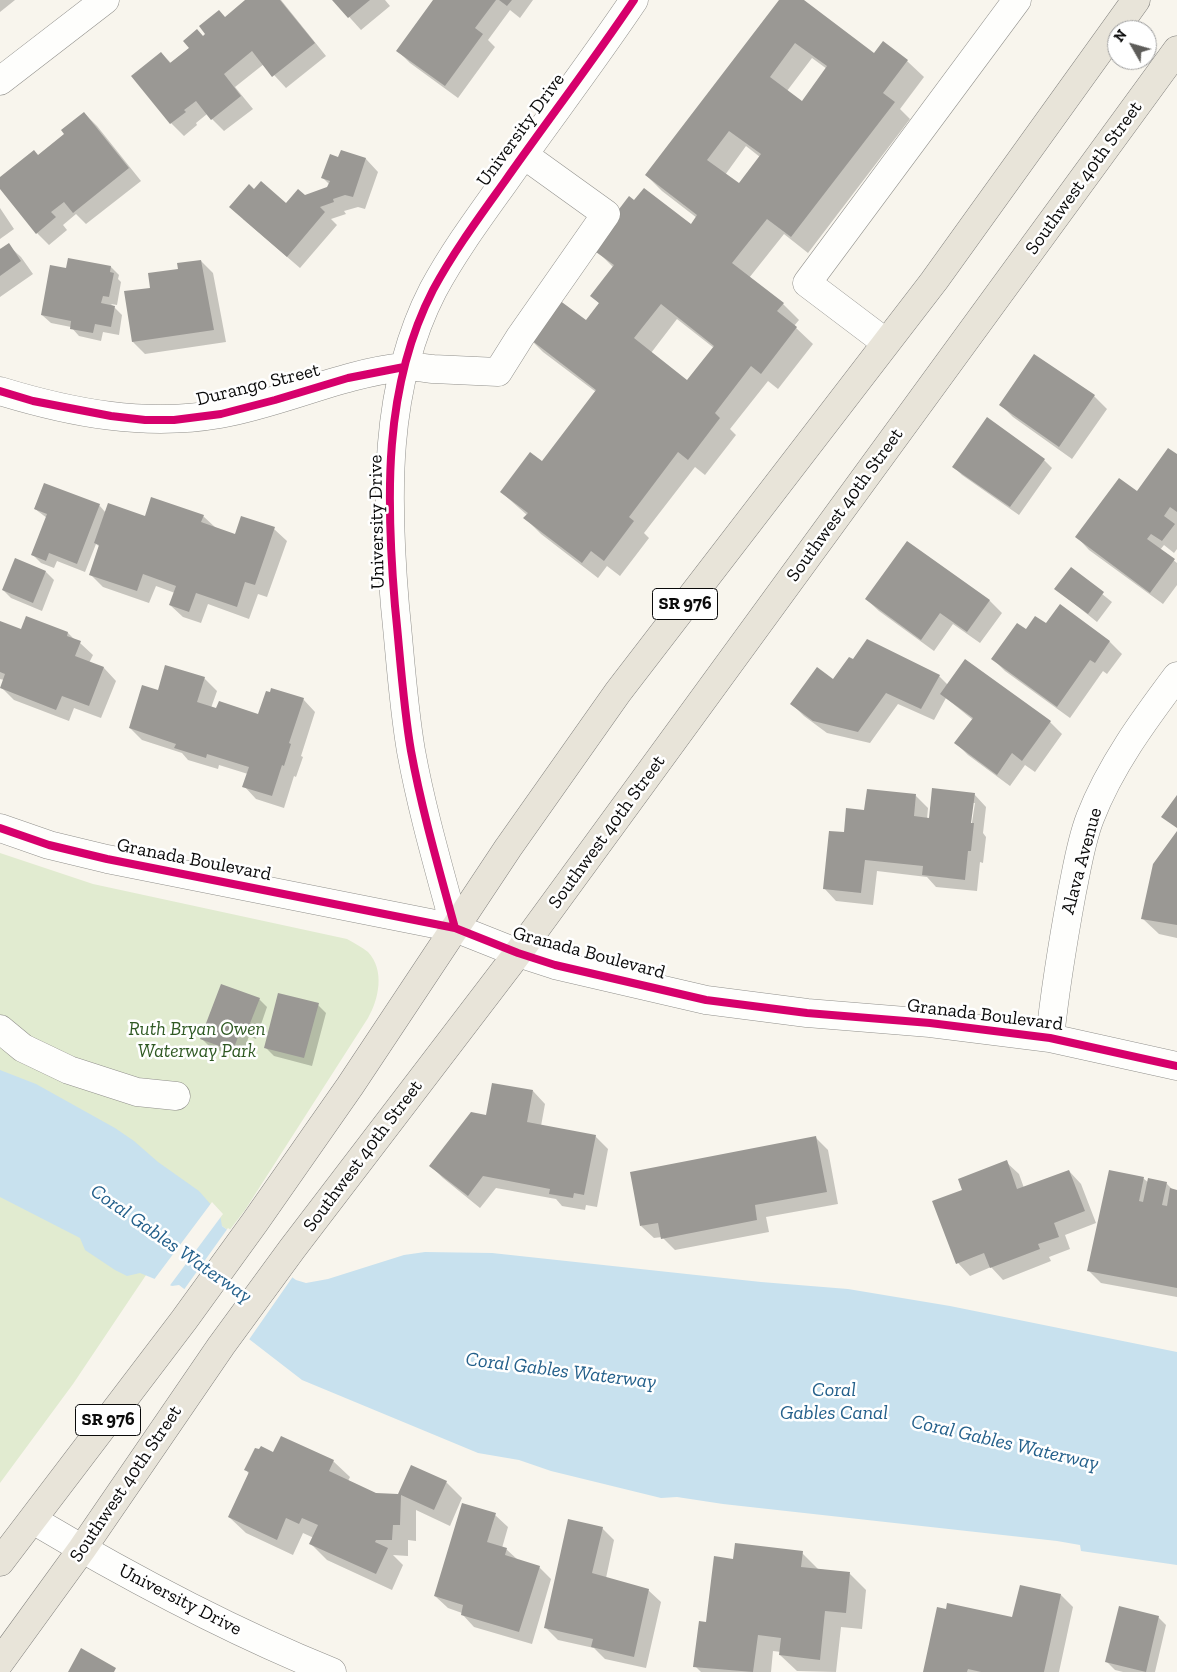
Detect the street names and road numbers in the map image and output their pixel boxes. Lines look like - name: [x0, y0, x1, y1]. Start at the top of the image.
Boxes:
- street label: University Drive: [472, 69, 570, 191]
- street label: Southwest 40th Street: [1021, 97, 1147, 259]
- street label: Durango Street: [194, 359, 322, 411]
- street label: Southwest 40th Street: [782, 424, 908, 586]
- street label: University Drive: [364, 454, 390, 590]
- road number: SR 976: [652, 588, 718, 620]
- street label: Southwest 40th Street: [544, 751, 670, 913]
- street label: Alava Avenue: [1057, 805, 1107, 917]
- street label: Granada Boulevard: [115, 834, 273, 886]
- street label: Granada Boulevard: [510, 922, 668, 984]
- street label: Granada Boulevard: [906, 994, 1064, 1036]
- street label: Southwest 40th Street: [299, 1076, 427, 1236]
- street label: Southwest 40th Street: [65, 1401, 187, 1567]
- road number: SR 976: [76, 1404, 140, 1436]
- street label: University Drive: [115, 1559, 245, 1641]

